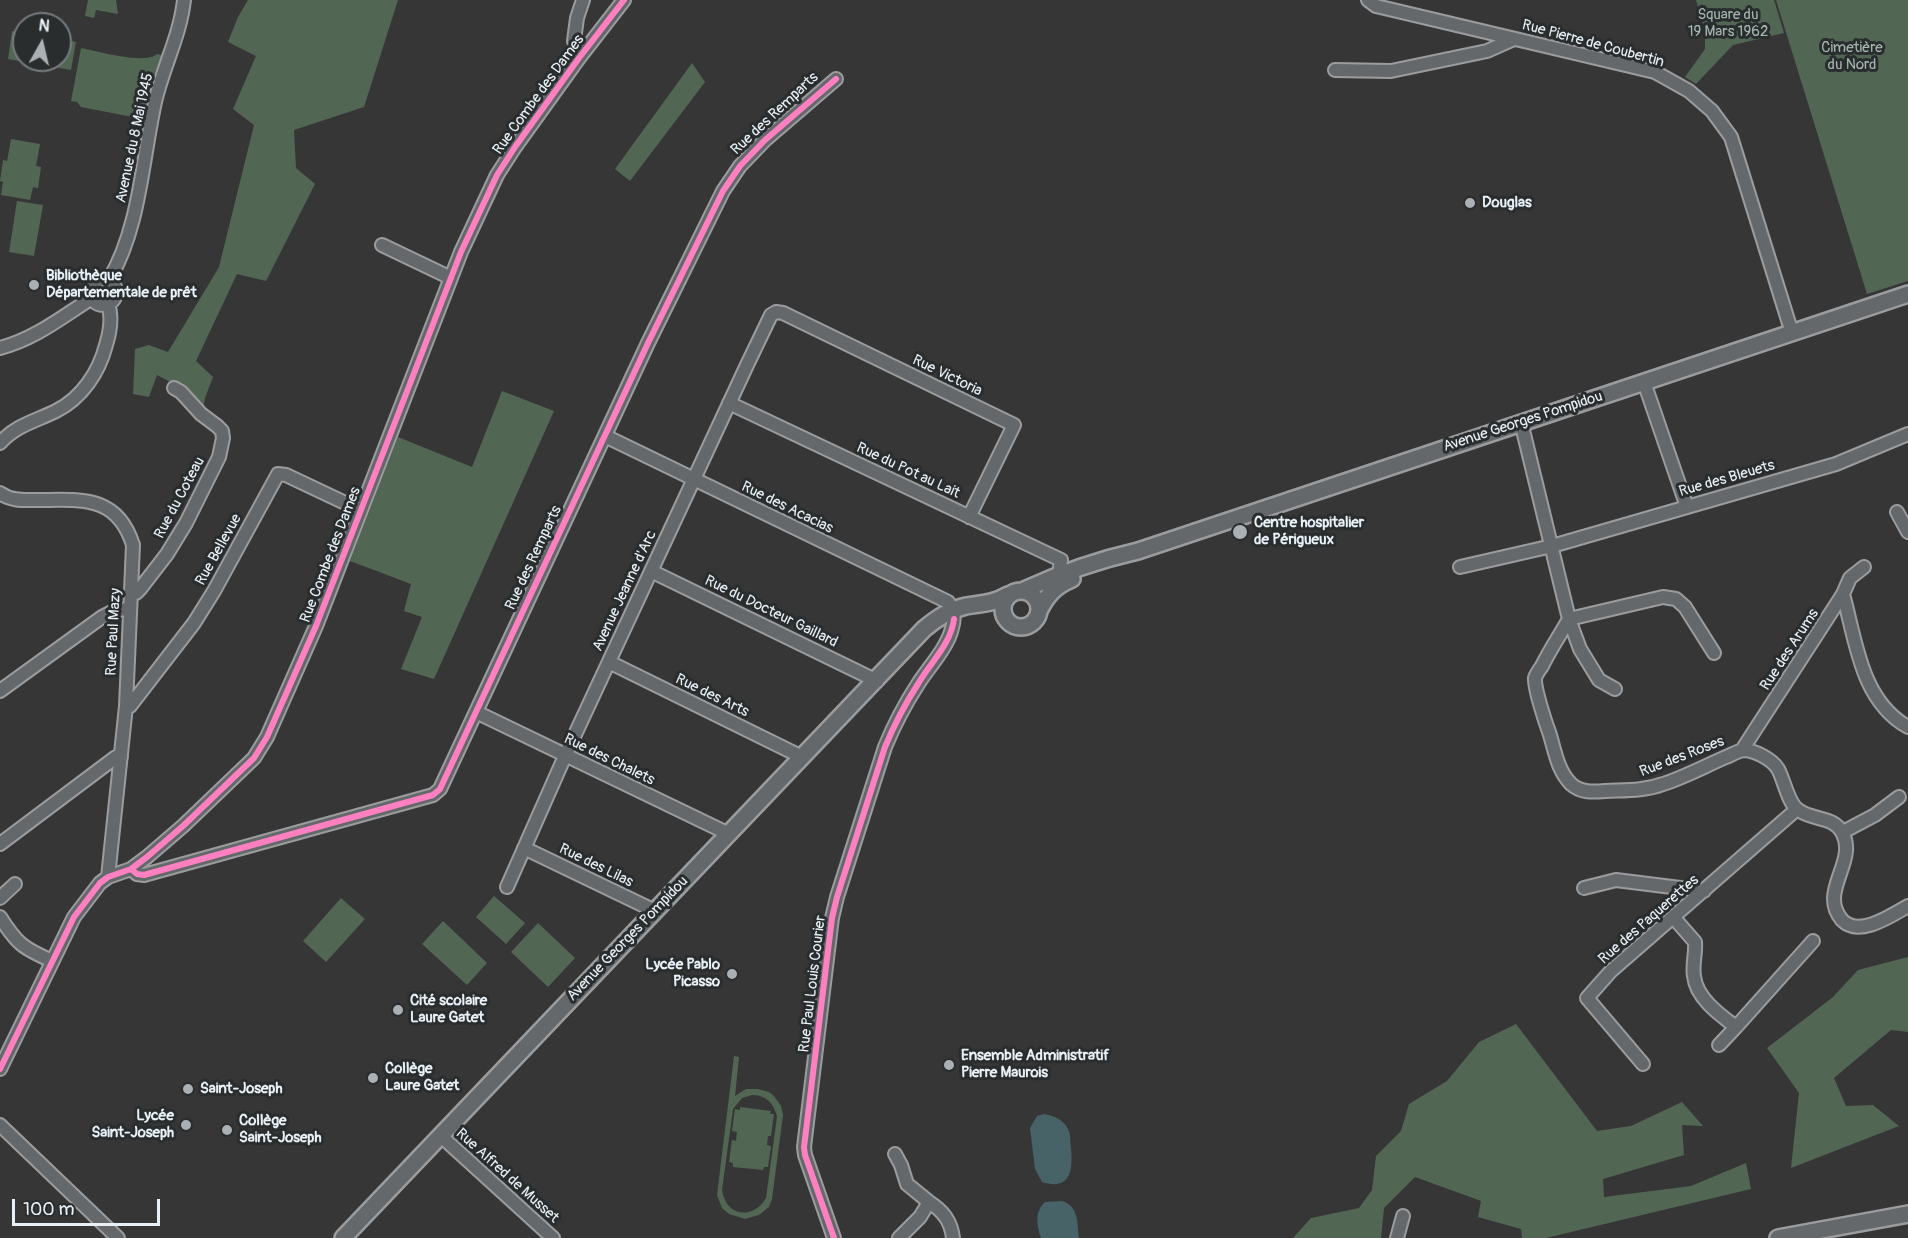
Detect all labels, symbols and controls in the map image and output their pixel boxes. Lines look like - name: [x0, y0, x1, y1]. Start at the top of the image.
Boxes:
- park label: Square du 19 Mars 1962: [1688, 6, 1768, 41]
- north arrow: [12, 12, 72, 72]
- text: N: [37, 15, 51, 37]
- street label: Rue Pierre de Coubertin: [1520, 16, 1666, 72]
- street label: Rue Combe des Dames: [489, 32, 589, 158]
- park label: Cimetière du Nord: [1821, 39, 1883, 74]
- street label: Rue des Remparts: [727, 69, 823, 159]
- street label: Avenue du 8 Mai 1945: [112, 71, 158, 205]
- place label: Douglas: [1482, 194, 1532, 212]
- marker: Douglas: [1463, 196, 1477, 210]
- place label: Bibliothèque Départementale de prêt: [46, 267, 197, 302]
- marker: Bibliothèque Départementale de prêt: [27, 278, 41, 292]
- street label: Rue Victoria: [909, 351, 985, 401]
- street label: Avenue Georges Pompidou: [1441, 388, 1605, 456]
- street label: Rue du Pot au Lait: [853, 439, 963, 503]
- street label: Rue du Coteau: [151, 454, 209, 542]
- street label: Rue des Bleuets: [1677, 457, 1777, 501]
- street label: Rue des Acacias: [738, 478, 836, 538]
- street label: Rue Combe des Dames: [297, 485, 365, 625]
- street label: Rue des Remparts: [502, 503, 566, 613]
- street label: Rue Bellevue: [192, 511, 246, 589]
- place label: Centre hospitalier de Périgueux: [1254, 514, 1364, 549]
- marker: Centre hospitalier de Périgueux: [1231, 523, 1249, 541]
- street label: Avenue Jeanne d'Arc: [589, 528, 661, 654]
- street label: Rue du Docteur Gaillard: [702, 572, 840, 652]
- street label: Rue Paul Mazy: [103, 588, 125, 676]
- street label: Rue des Arums: [1757, 606, 1823, 694]
- street label: Rue des Arts: [672, 670, 752, 722]
- street label: Rue des Chalets: [561, 730, 657, 790]
- street label: Rue des Roses: [1637, 733, 1727, 781]
- street label: Rue des Lilas: [556, 840, 636, 892]
- street label: Rue des Paquerettes: [1595, 872, 1703, 968]
- street label: Avenue Georges Pompidou: [564, 873, 692, 1005]
- street label: Rue Paul Louis Courier: [796, 914, 830, 1054]
- place label: Lycée Pablo Picasso: [645, 956, 720, 991]
- marker: Lycée Pablo Picasso: [725, 967, 739, 981]
- place label: Cité scolaire Laure Gatet: [410, 992, 487, 1027]
- marker: Cité scolaire Laure Gatet: [391, 1003, 405, 1017]
- place label: Ensemble Administratif Pierre Maurois: [961, 1047, 1109, 1082]
- marker: Ensemble Administratif Pierre Maurois: [942, 1058, 956, 1072]
- place label: Collège Laure Gatet: [385, 1060, 459, 1095]
- marker: Collège Laure Gatet: [366, 1071, 380, 1085]
- place label: Saint-Joseph: [200, 1080, 282, 1098]
- marker: Saint-Joseph: [181, 1082, 195, 1096]
- place label: Lycée Saint-Joseph: [92, 1107, 174, 1142]
- place label: Collège Saint-Joseph: [239, 1112, 321, 1147]
- marker: Lycée Saint-Joseph: [179, 1118, 193, 1132]
- marker: Collège Saint-Joseph: [220, 1123, 234, 1137]
- street label: Rue Alfred de Musset: [452, 1125, 562, 1227]
- scale bar: [15, 1187, 164, 1225]
- text: 100 m: [23, 1198, 75, 1221]

